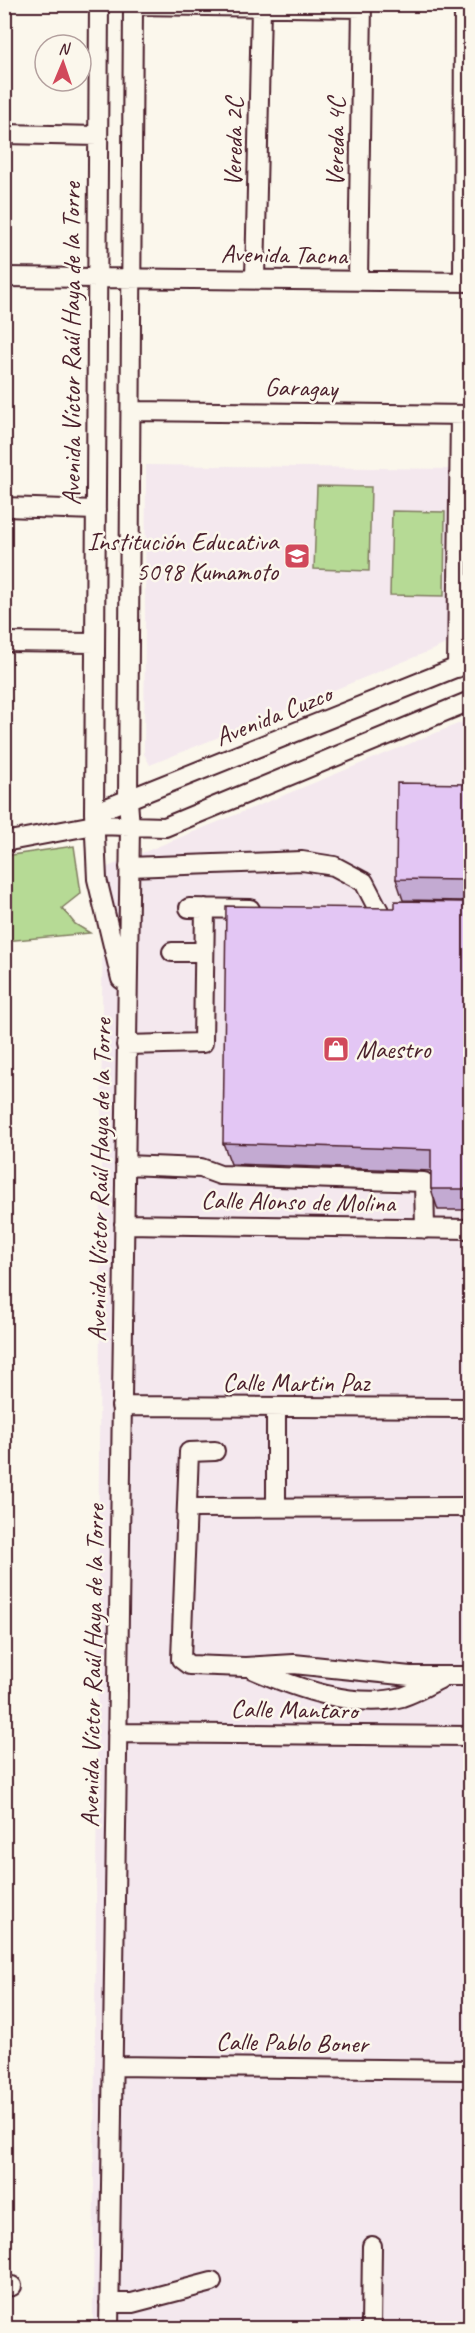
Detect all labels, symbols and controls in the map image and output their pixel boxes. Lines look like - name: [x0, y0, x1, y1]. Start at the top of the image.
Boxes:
- north arrow: [33, 33, 93, 93]
- text: N: [58, 39, 72, 59]
- street label: Vereda 2C: [216, 94, 251, 187]
- street label: Vereda 4C: [318, 94, 353, 187]
- street label: Avenida Víctor Raúl Haya de la Torre: [55, 181, 88, 506]
- street label: Avenida Tacna: [221, 237, 349, 272]
- street label: Garagay: [264, 370, 340, 405]
- place label: Institución Educativa 5098 Kumamoto: [87, 525, 280, 588]
- school or university icon: Institución Educativa 5098 Kumamoto: [282, 541, 312, 571]
- street label: Avenida Cuzco: [210, 676, 339, 754]
- street label: Avenida Víctor Raúl Haya de la Torre: [80, 1017, 119, 1342]
- place label: Maestro: [356, 1033, 432, 1066]
- shop icon: Maestro: [321, 1034, 351, 1064]
- street label: Calle Alonso de Molina: [201, 1183, 397, 1220]
- street label: Calle Martin Paz: [223, 1366, 371, 1399]
- street label: Avenida Víctor Raúl Haya de la Torre: [73, 1503, 112, 1828]
- street label: Calle Mantaro: [230, 1692, 360, 1727]
- street label: Calle Pablo Boner: [216, 2025, 371, 2060]

